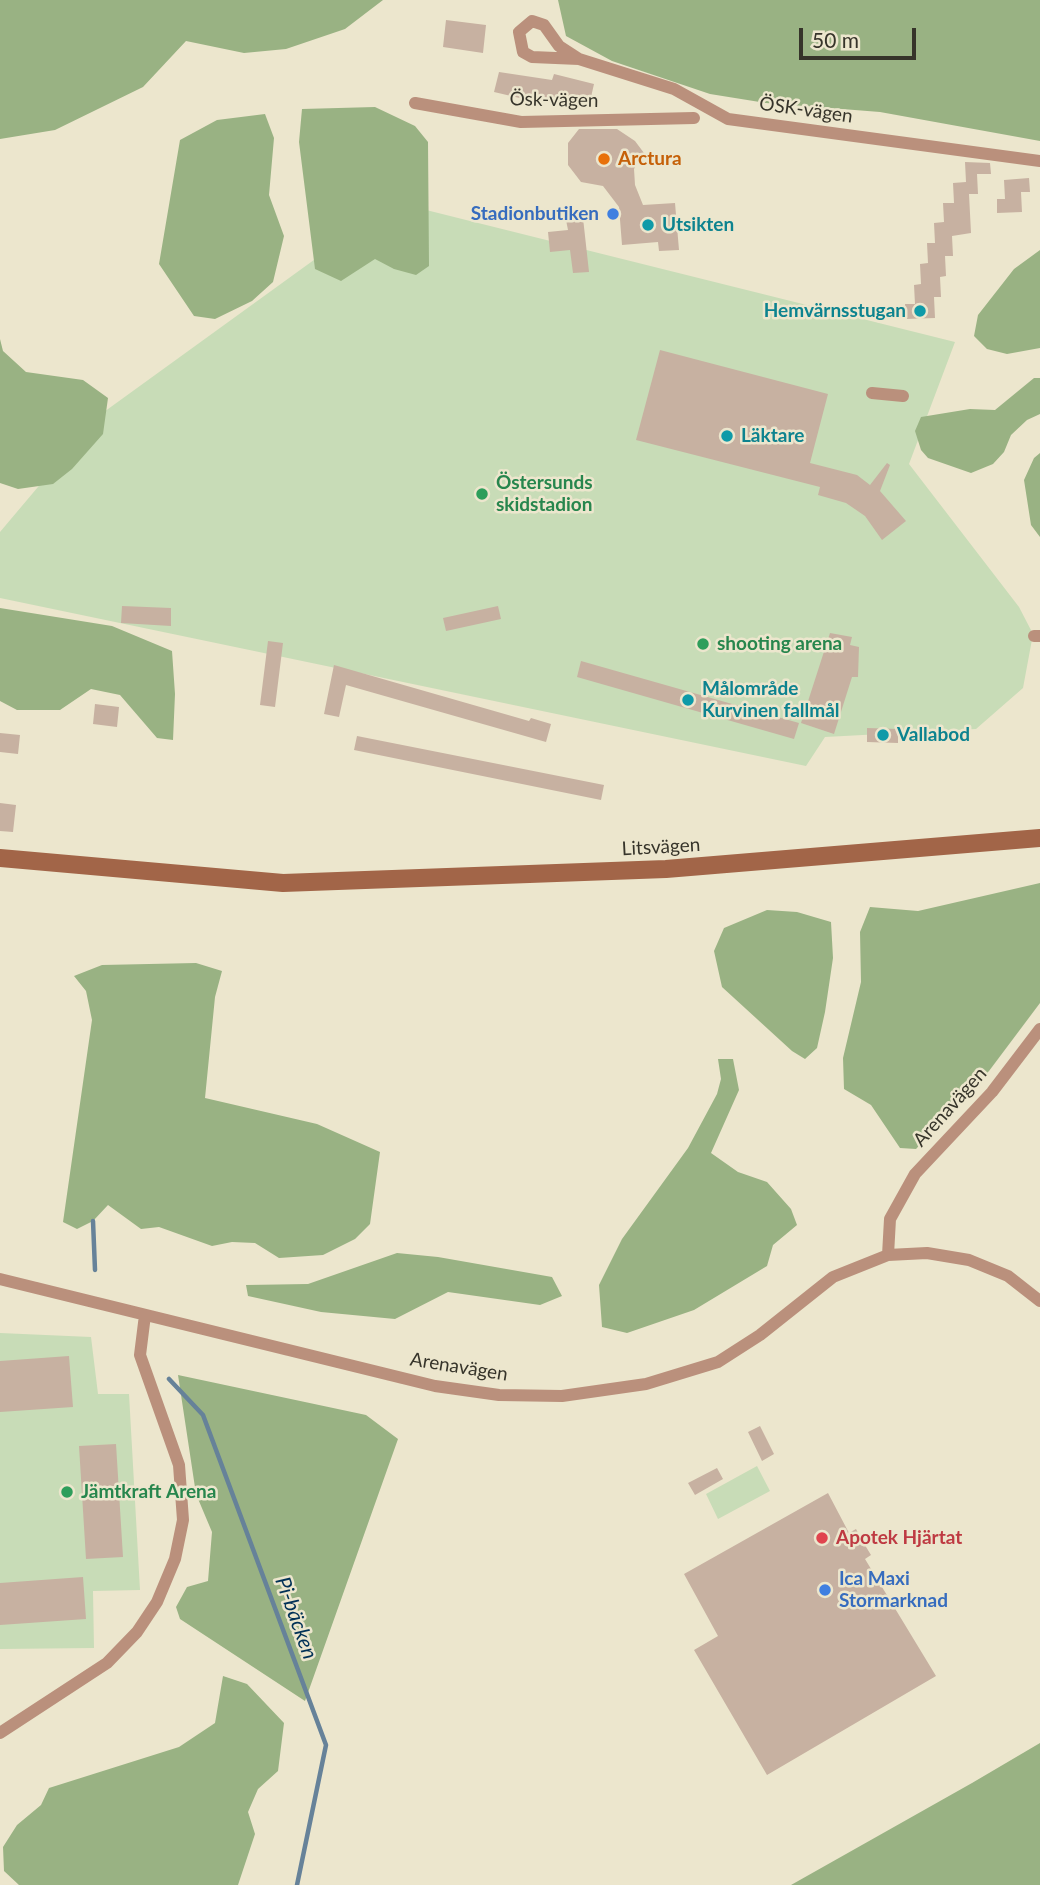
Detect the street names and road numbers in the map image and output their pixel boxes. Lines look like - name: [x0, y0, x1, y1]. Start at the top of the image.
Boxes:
- street label: Ösk-vägen: [509, 88, 599, 112]
- street label: ÖSK-vägen: [758, 92, 854, 128]
- street label: Litsvägen: [621, 834, 701, 860]
- street label: Arenavägen: [909, 1063, 991, 1151]
- street label: Arenavägen: [409, 1348, 509, 1386]

